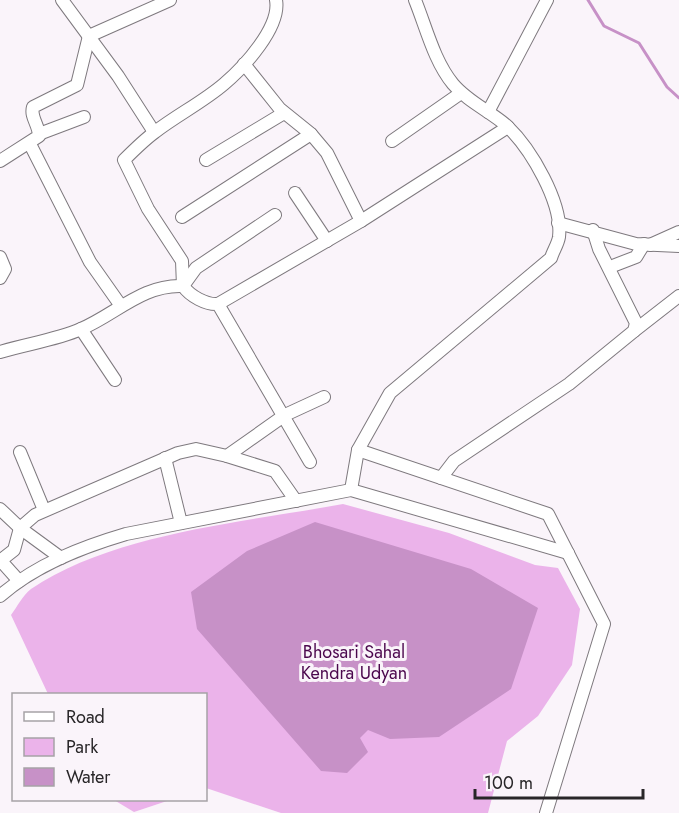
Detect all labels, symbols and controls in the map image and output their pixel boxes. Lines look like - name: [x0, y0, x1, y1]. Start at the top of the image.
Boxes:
- park label: Bhosari Sahal Kendra Udyan: [301, 639, 407, 686]
- legend: [12, 693, 207, 801]
- text: Road: [66, 704, 105, 730]
- text: Park: [66, 734, 98, 760]
- scale bar: [475, 762, 643, 800]
- text: Water: [66, 764, 111, 790]
- text: 100 m: [484, 770, 533, 796]

